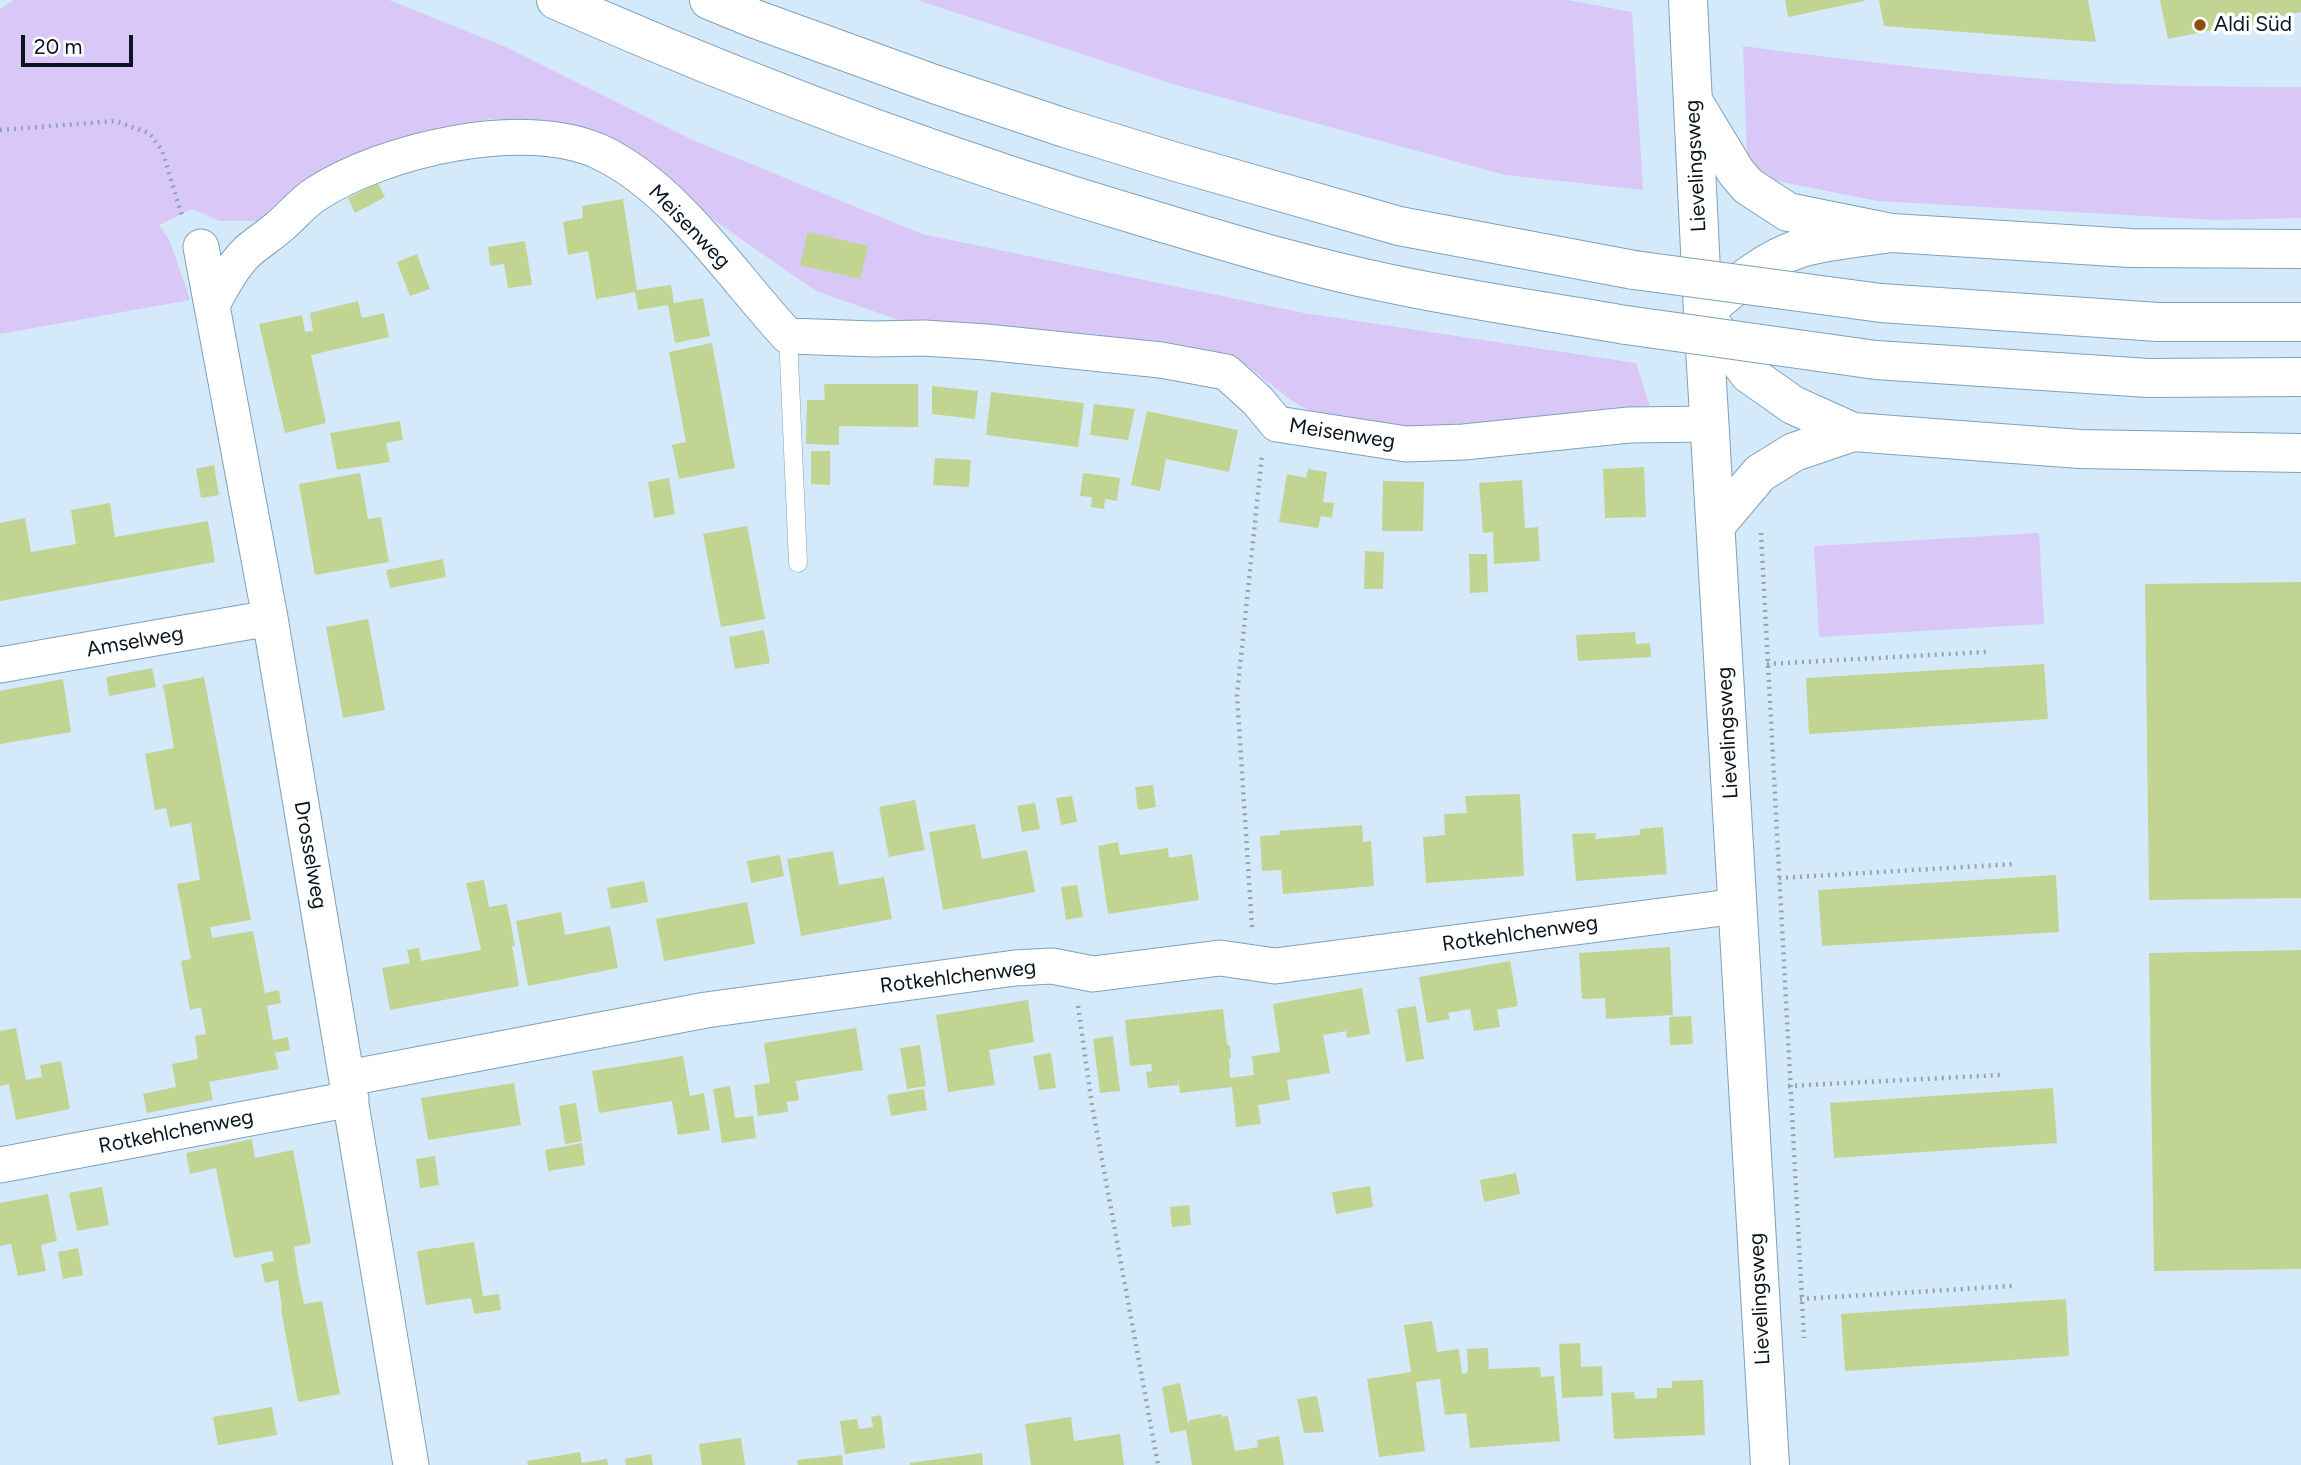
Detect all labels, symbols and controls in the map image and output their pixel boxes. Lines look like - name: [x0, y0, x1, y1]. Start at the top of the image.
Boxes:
- place label: Aldi Süd: [2214, 12, 2292, 38]
- marker: Aldi Süd: [2192, 17, 2208, 33]
- scale bar: [24, 21, 136, 65]
- text: 20 m: [34, 34, 82, 59]
- street label: Lievelingsweg: [1680, 99, 1712, 233]
- street label: Meisenweg: [643, 180, 735, 274]
- street label: Meisenweg: [1287, 413, 1397, 455]
- street label: Amselweg: [85, 621, 185, 663]
- street label: Lievelingsweg: [1712, 666, 1744, 800]
- street label: Drosselweg: [288, 799, 332, 911]
- street label: Rotkehlchenweg: [1440, 911, 1600, 957]
- street label: Rotkehlchenweg: [878, 955, 1038, 999]
- street label: Rotkehlchenweg: [96, 1105, 256, 1159]
- street label: Lievelingsweg: [1744, 1232, 1776, 1366]

